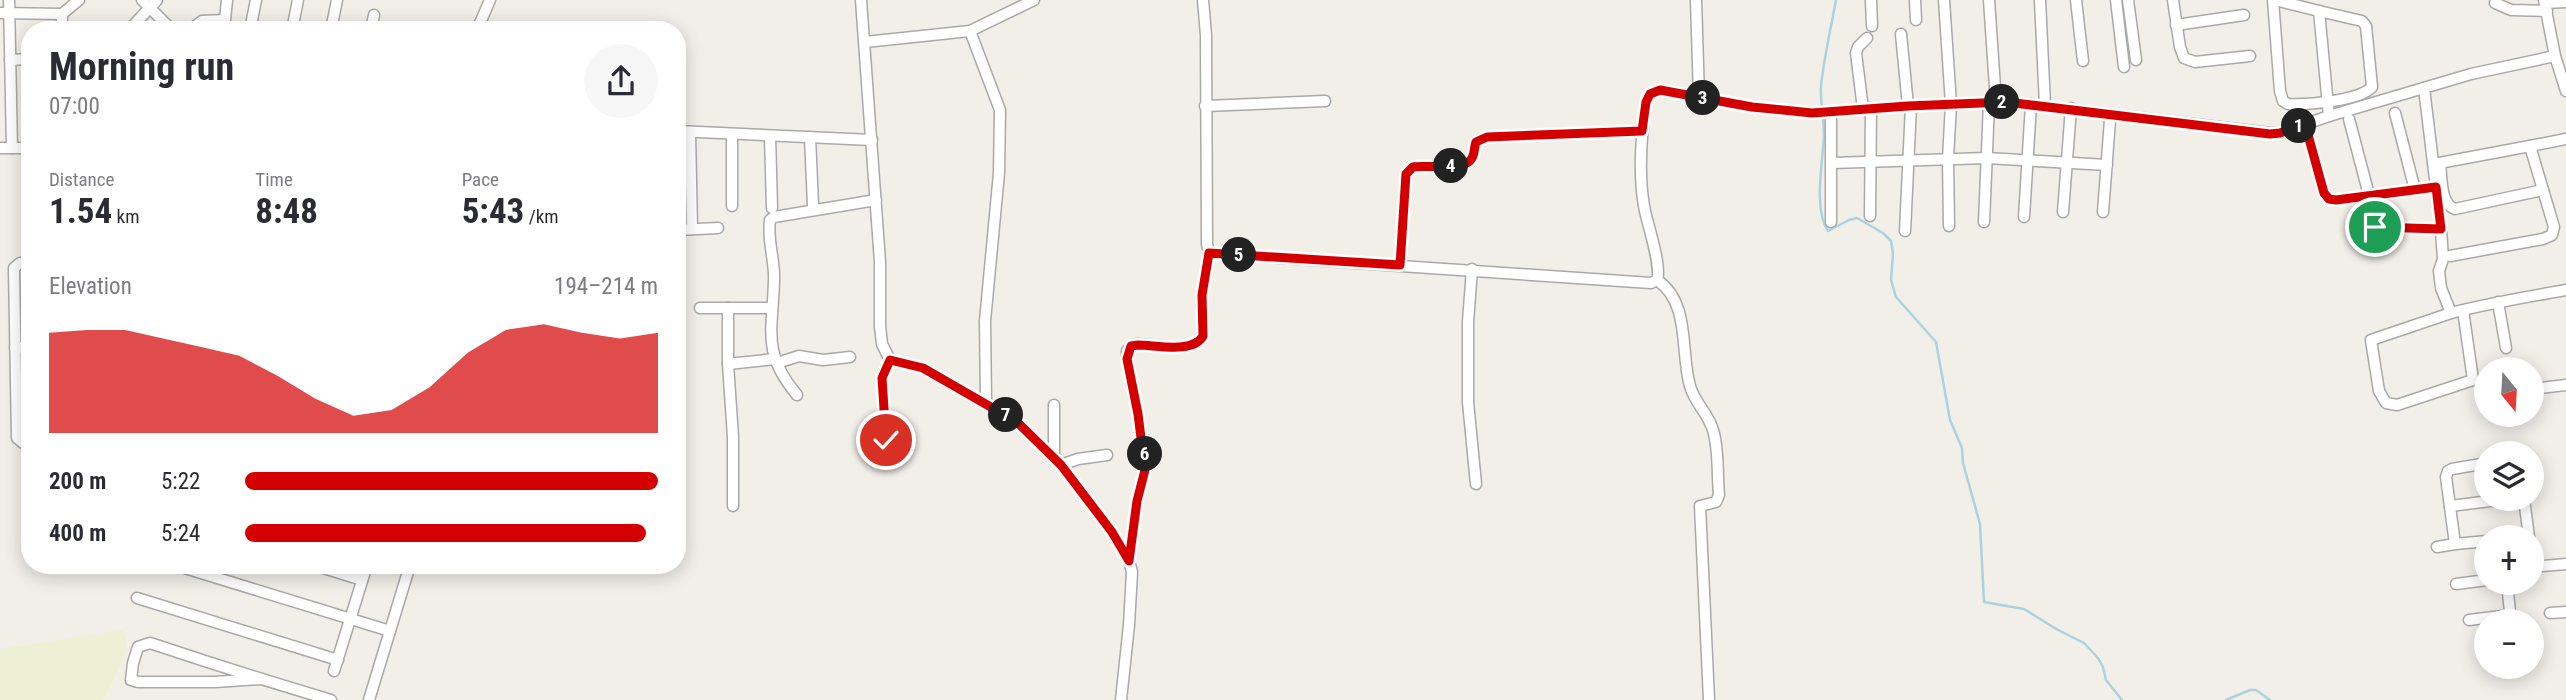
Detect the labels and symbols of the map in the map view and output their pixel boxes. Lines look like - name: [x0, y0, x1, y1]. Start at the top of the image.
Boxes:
- pin: 3: [1686, 80, 1720, 116]
- pin: 2: [1984, 84, 2020, 119]
- pin: 1: [2282, 108, 2316, 144]
- pin: 4: [1434, 148, 1468, 184]
- pin: [2345, 197, 2405, 257]
- pin: 5: [1222, 238, 1256, 272]
- north arrow: [2474, 357, 2544, 427]
- pin: 7: [988, 398, 1024, 432]
- pin: [856, 410, 916, 470]
- pin: 6: [1128, 436, 1162, 472]

